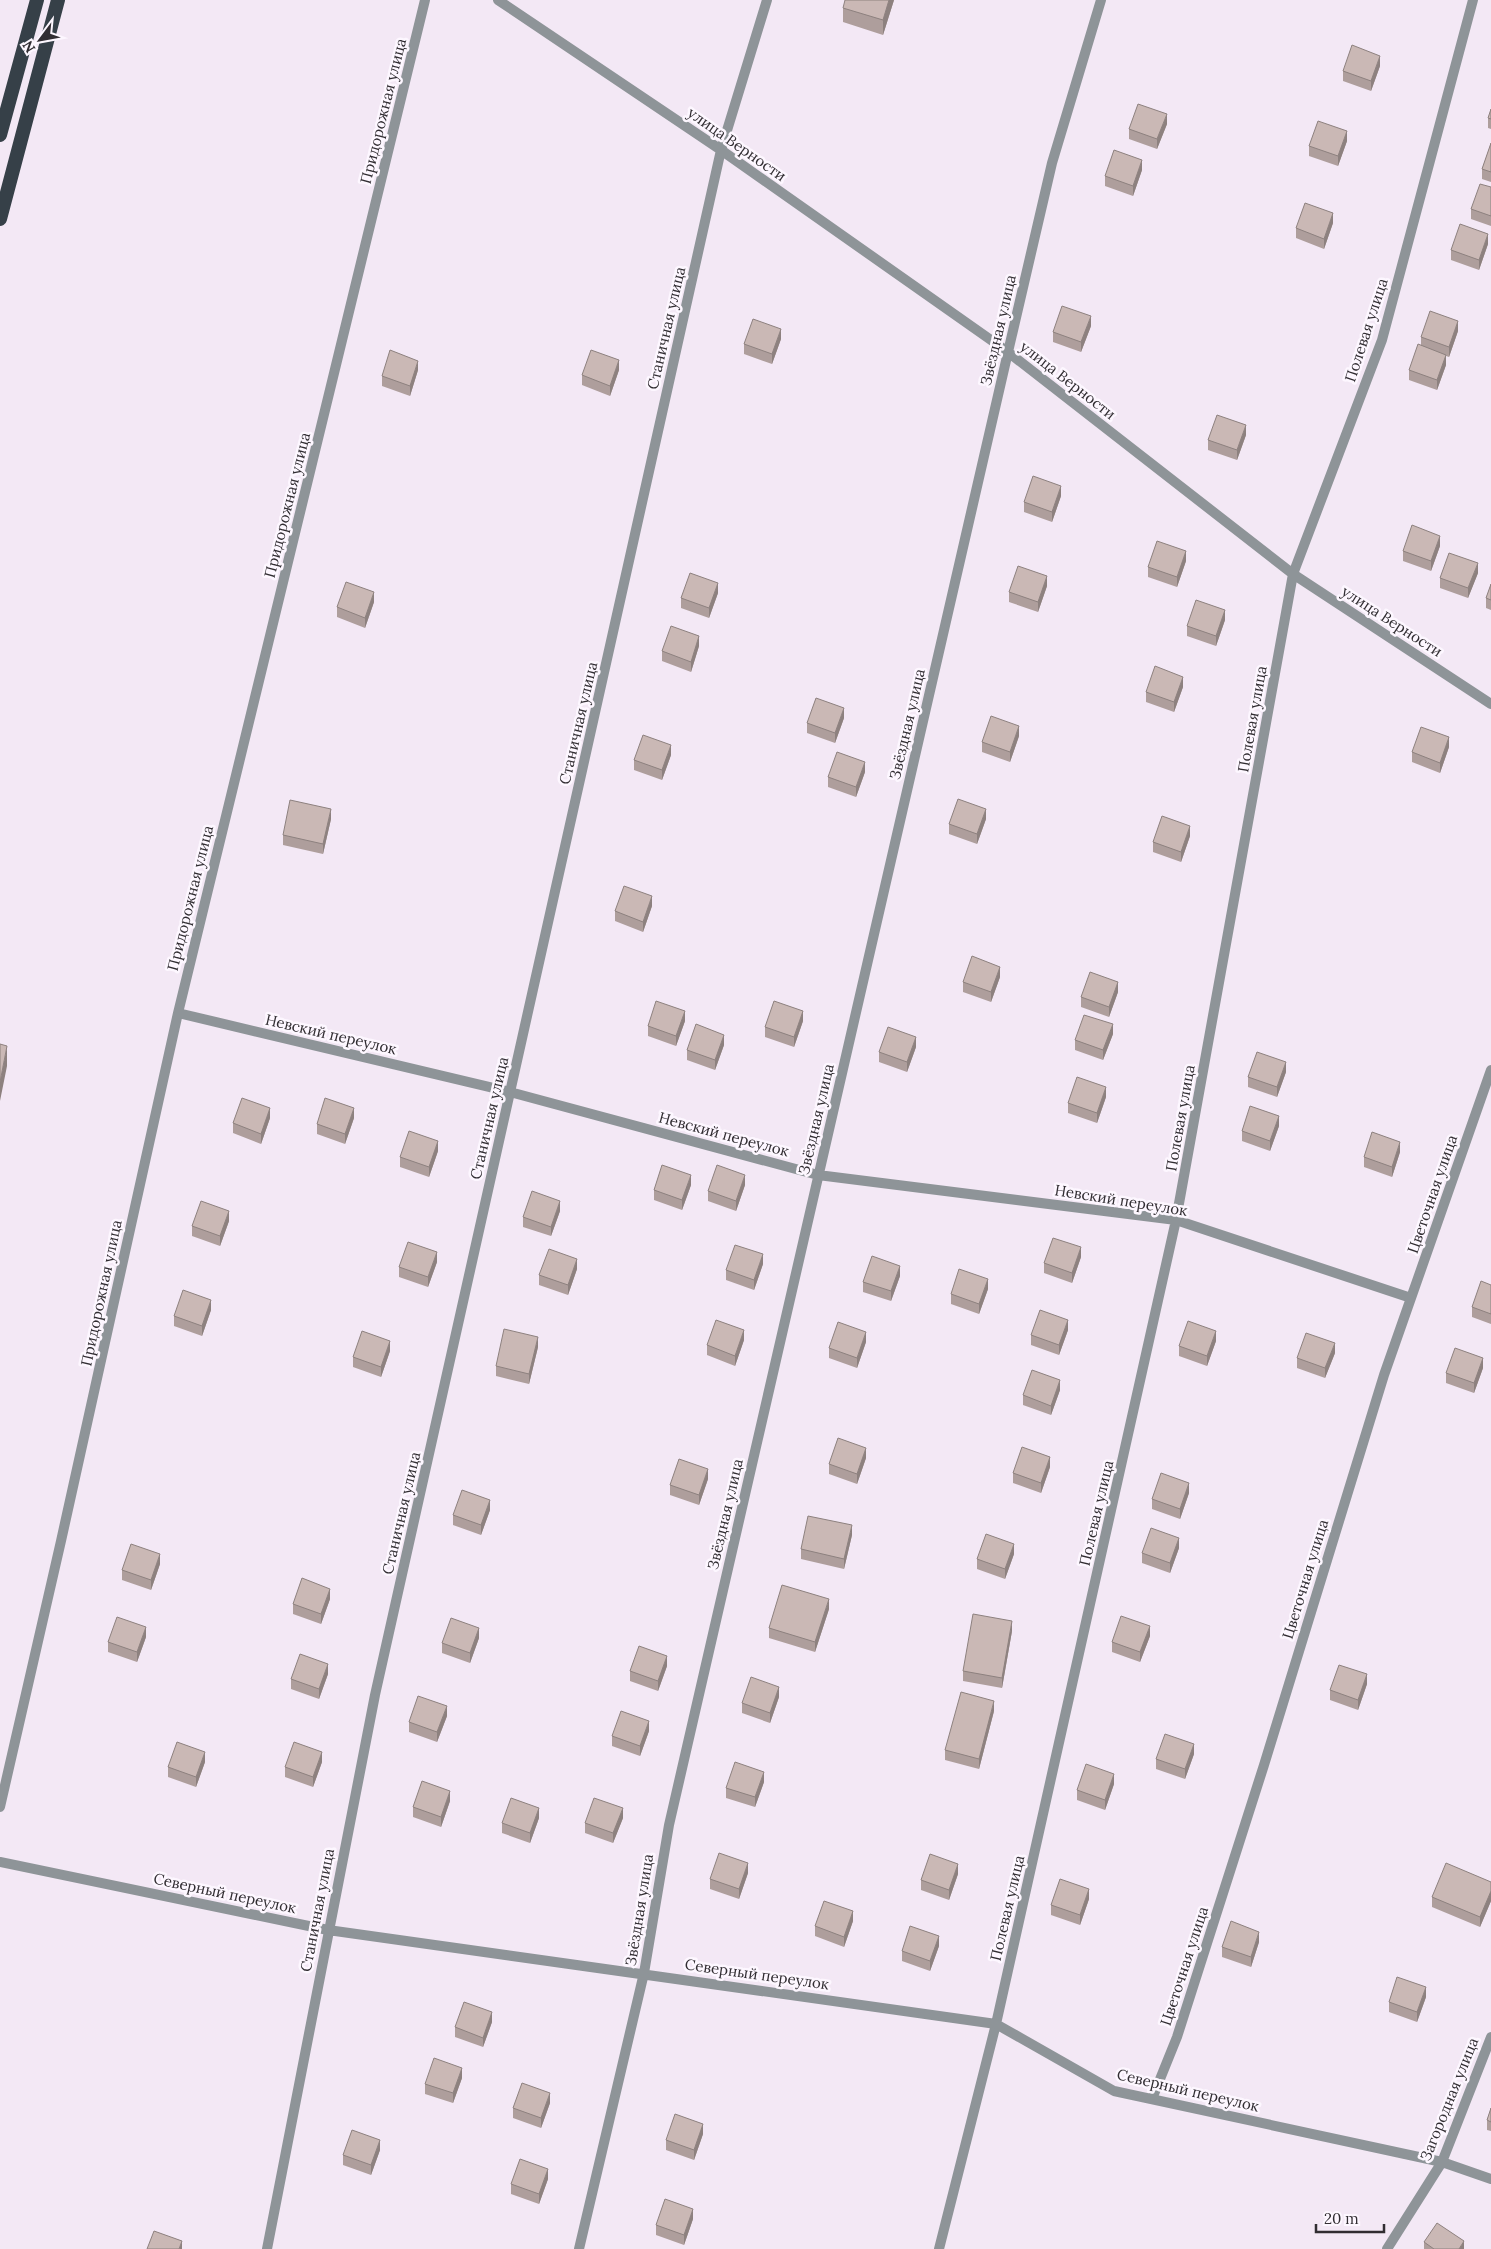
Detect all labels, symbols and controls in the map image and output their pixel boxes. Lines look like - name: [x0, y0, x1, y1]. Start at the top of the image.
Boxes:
- north arrow: [15, 15, 65, 65]
- street label: Придорожная улица: [356, 36, 410, 186]
- text: N: [18, 37, 39, 56]
- street label: улица Верности: [684, 103, 790, 185]
- street label: Станичная улица: [643, 265, 689, 391]
- street label: Звёздная улица: [976, 272, 1020, 387]
- street label: Полевая улица: [1340, 276, 1392, 384]
- street label: улица Верности: [1016, 337, 1120, 423]
- street label: Придорожная улица: [260, 430, 314, 580]
- street label: улица Верности: [1338, 581, 1446, 661]
- street label: Станичная улица: [555, 660, 601, 786]
- street label: Полевая улица: [1233, 664, 1271, 774]
- street label: Звёздная улица: [885, 666, 929, 781]
- street label: Придорожная улица: [163, 823, 217, 973]
- street label: Невский переулок: [264, 1010, 398, 1058]
- street label: Станичная улица: [466, 1055, 512, 1181]
- street label: Звёздная улица: [794, 1061, 838, 1176]
- street label: Полевая улица: [1161, 1063, 1199, 1173]
- street label: Невский переулок: [657, 1107, 791, 1161]
- street label: Цветочная улица: [1403, 1132, 1461, 1256]
- street label: Невский переулок: [1053, 1180, 1189, 1220]
- street label: Придорожная улица: [76, 1218, 126, 1368]
- street label: Станичная улица: [378, 1450, 424, 1576]
- street label: Звёздная улица: [703, 1456, 747, 1571]
- street label: Полевая улица: [1075, 1458, 1117, 1568]
- street label: Цветочная улица: [1278, 1517, 1332, 1641]
- street label: Станичная улица: [296, 1847, 338, 1973]
- street label: Звёздная улица: [621, 1852, 657, 1967]
- street label: Полевая улица: [986, 1853, 1028, 1963]
- street label: Северный переулок: [152, 1869, 298, 1917]
- street label: Цветочная улица: [1156, 1904, 1212, 2028]
- street label: Северный переулок: [684, 1954, 830, 1994]
- street label: Загородная улица: [1416, 2034, 1482, 2163]
- street label: Северный переулок: [1115, 2064, 1261, 2116]
- scale bar: [1316, 2202, 1384, 2234]
- text: 20 m: [1324, 2209, 1359, 2228]

